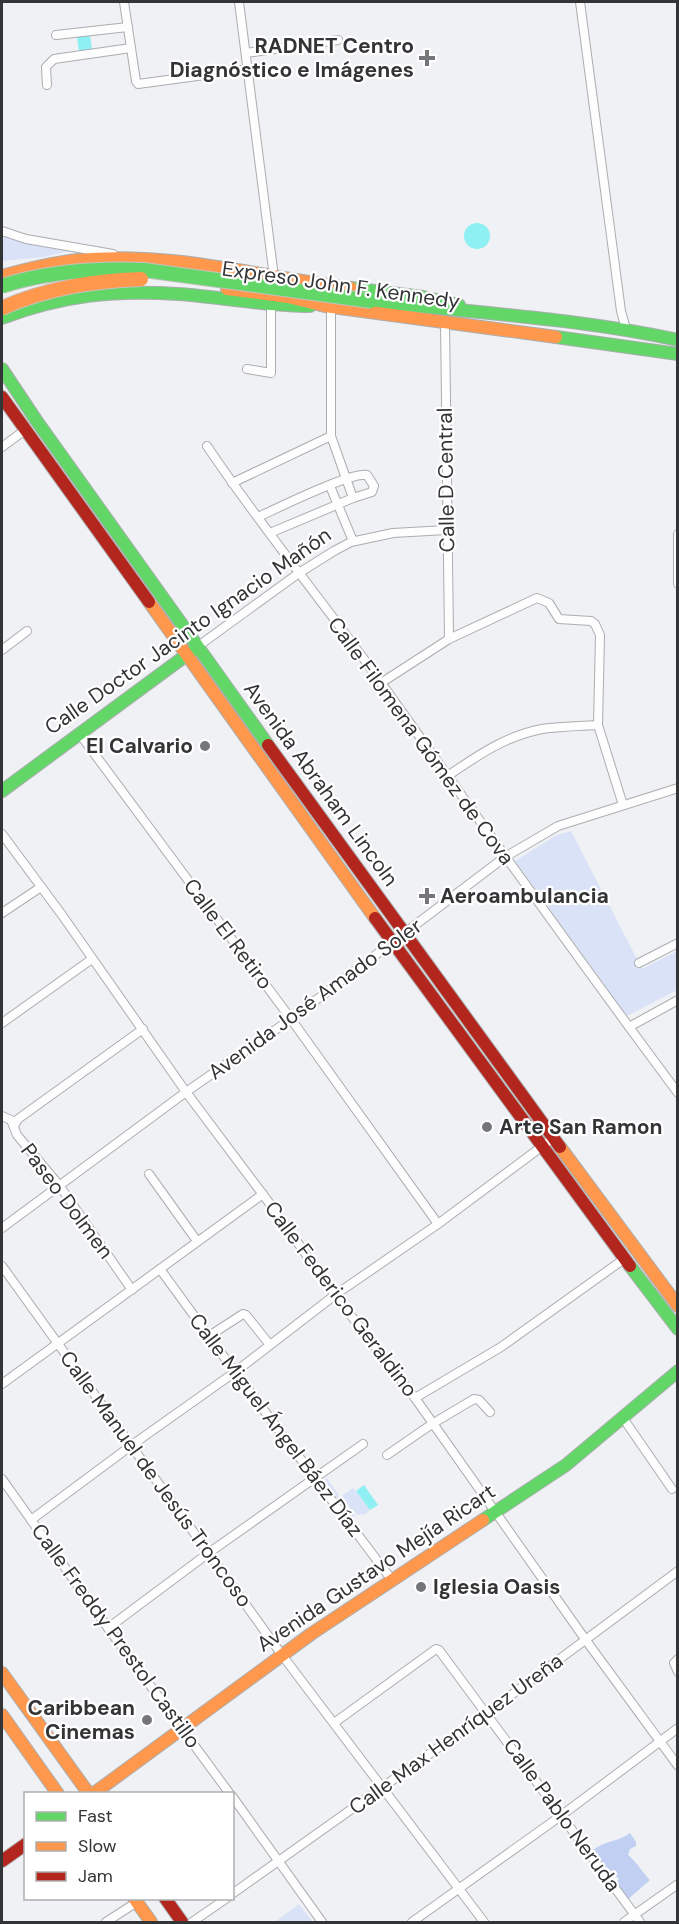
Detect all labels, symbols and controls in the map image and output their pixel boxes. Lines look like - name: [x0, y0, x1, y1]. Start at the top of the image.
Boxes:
- place label: RADNET Centro Diagnóstico e Imágenes: [170, 32, 414, 84]
- marker: RADNET Centro Diagnóstico e Imágenes: [418, 49, 436, 67]
- street label: Expreso John F. Kennedy: [220, 254, 462, 316]
- street label: Calle D Central: [431, 407, 461, 553]
- street label: Calle Doctor Jacinto Ignacio Mañón: [39, 521, 337, 741]
- street label: Calle Filomena Gómez de Cova: [321, 611, 521, 871]
- street label: Avenida Abraham Lincoln: [237, 676, 405, 892]
- place label: El Calvario: [86, 732, 193, 760]
- marker: El Calvario: [198, 739, 212, 753]
- street label: Calle El Retiro: [177, 873, 279, 995]
- place label: Aeroambulancia: [440, 882, 609, 910]
- marker: Aeroambulancia: [418, 887, 436, 905]
- street label: Avenida José Amado Soler: [202, 912, 428, 1086]
- place label: Arte San Ramon: [499, 1113, 662, 1141]
- marker: Arte San Ramon: [480, 1120, 494, 1134]
- street label: Paseo Dolmen: [14, 1137, 120, 1265]
- street label: Calle Federico Geraldino: [258, 1195, 424, 1403]
- street label: Calle Miguel Ángel Báez Díaz: [183, 1308, 369, 1542]
- street label: Calle Manuel de Jesús Troncoso: [53, 1345, 259, 1613]
- street label: Avenida Gustavo Mejía Ricart: [251, 1478, 501, 1658]
- street label: Calle Freddy Prestol Castillo: [25, 1518, 207, 1754]
- place label: Iglesia Oasis: [433, 1573, 561, 1601]
- marker: Iglesia Oasis: [414, 1580, 428, 1594]
- street label: Calle Max Henríquez Ureña: [343, 1647, 569, 1821]
- place label: Caribbean Cinemas: [27, 1694, 135, 1746]
- marker: Caribbean Cinemas: [140, 1713, 154, 1727]
- street label: Calle Pablo Neruda: [497, 1733, 627, 1897]
- legend: [24, 1792, 234, 1900]
- text: Fast: [78, 1804, 113, 1828]
- text: Slow: [78, 1834, 117, 1858]
- text: Jam: [78, 1864, 113, 1888]

